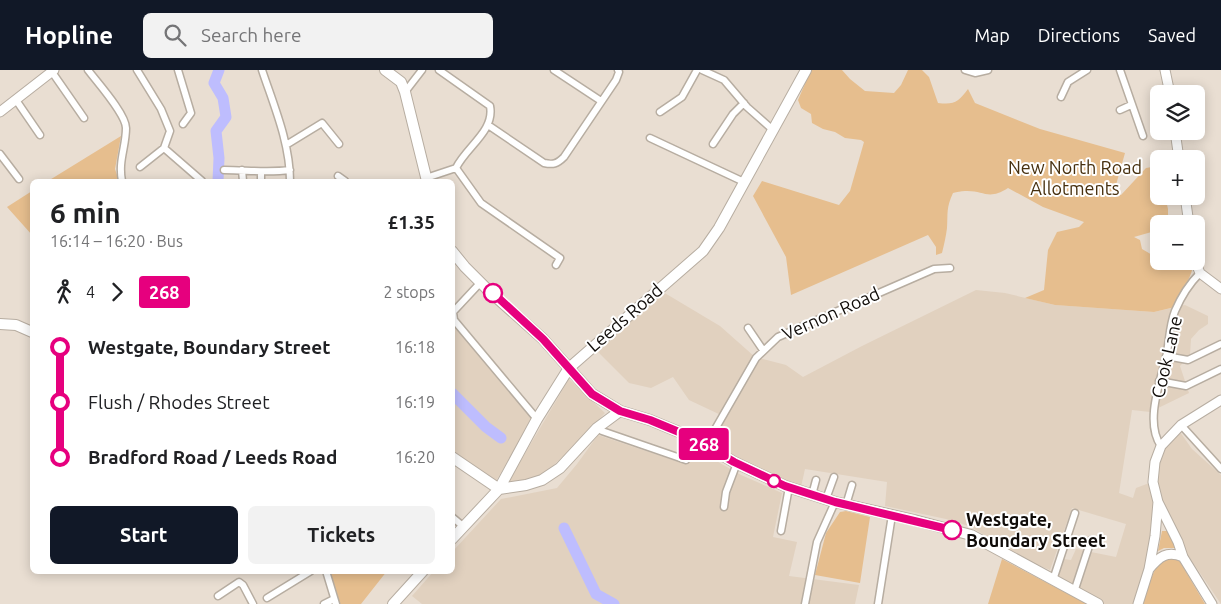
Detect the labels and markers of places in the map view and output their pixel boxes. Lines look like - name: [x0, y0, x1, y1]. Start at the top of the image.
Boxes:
- unlabelled marker: [483, 283, 503, 303]
- unlabelled marker: [767, 474, 781, 488]
- place label: Westgate, Boundary Street: [966, 509, 1106, 550]
- marker: Westgate, Boundary Street: [942, 520, 962, 540]

